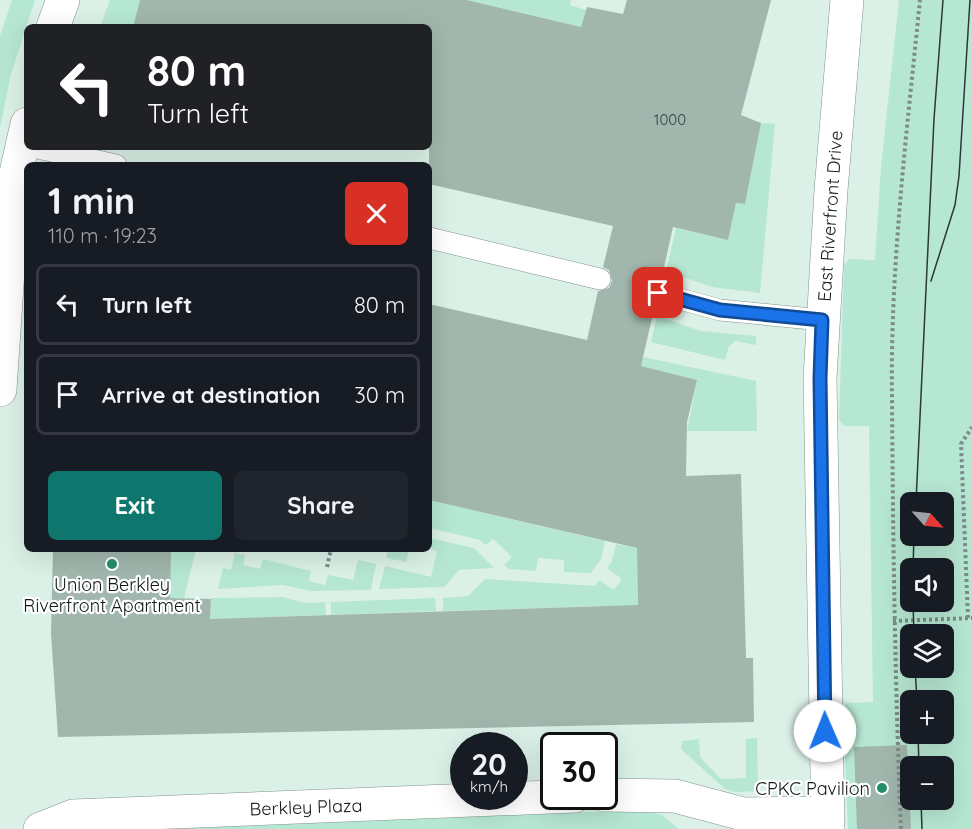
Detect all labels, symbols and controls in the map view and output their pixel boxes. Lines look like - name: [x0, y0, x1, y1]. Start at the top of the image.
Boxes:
- text: 80 m: [147, 44, 246, 97]
- icon: left: [48, 48, 126, 126]
- text: Turn left: [147, 96, 249, 130]
- house number: 1000: [654, 110, 686, 129]
- street label: East Riverfront Drive: [813, 130, 847, 302]
- text: 1 min: [48, 178, 135, 223]
- button: close: [345, 182, 408, 245]
- text: 110 m · 19:23: [48, 223, 157, 248]
- pin: [632, 267, 683, 318]
- icon: arrive: [641, 276, 674, 309]
- icon: left: [51, 288, 84, 321]
- text: Turn left: [102, 291, 192, 319]
- text: 80 m: [354, 291, 405, 319]
- icon: arrive: [51, 378, 84, 411]
- text: Arrive at destination: [102, 381, 320, 409]
- text: 30 m: [354, 381, 405, 409]
- button: Exit: [48, 471, 222, 540]
- button: Share: [234, 471, 408, 540]
- north arrow: [900, 492, 954, 546]
- map controls: [900, 492, 954, 810]
- marker: Union Berkley Riverfront Apartment: [105, 557, 119, 571]
- button: sound: [900, 558, 954, 612]
- place label: Union Berkley Riverfront Apartment: [23, 573, 201, 617]
- button: layers: [900, 624, 954, 678]
- button: +: [900, 690, 954, 744]
- position arrow: [793, 699, 857, 763]
- speed limit sign: 30: [540, 732, 618, 810]
- text: 20: [471, 745, 507, 783]
- button: −: [900, 756, 954, 810]
- text: km/h: [470, 777, 508, 796]
- place label: CPKC Pavilion: [755, 777, 870, 800]
- marker: CPKC Pavilion: [875, 781, 889, 795]
- street label: Berkley Plaza: [249, 794, 363, 820]

